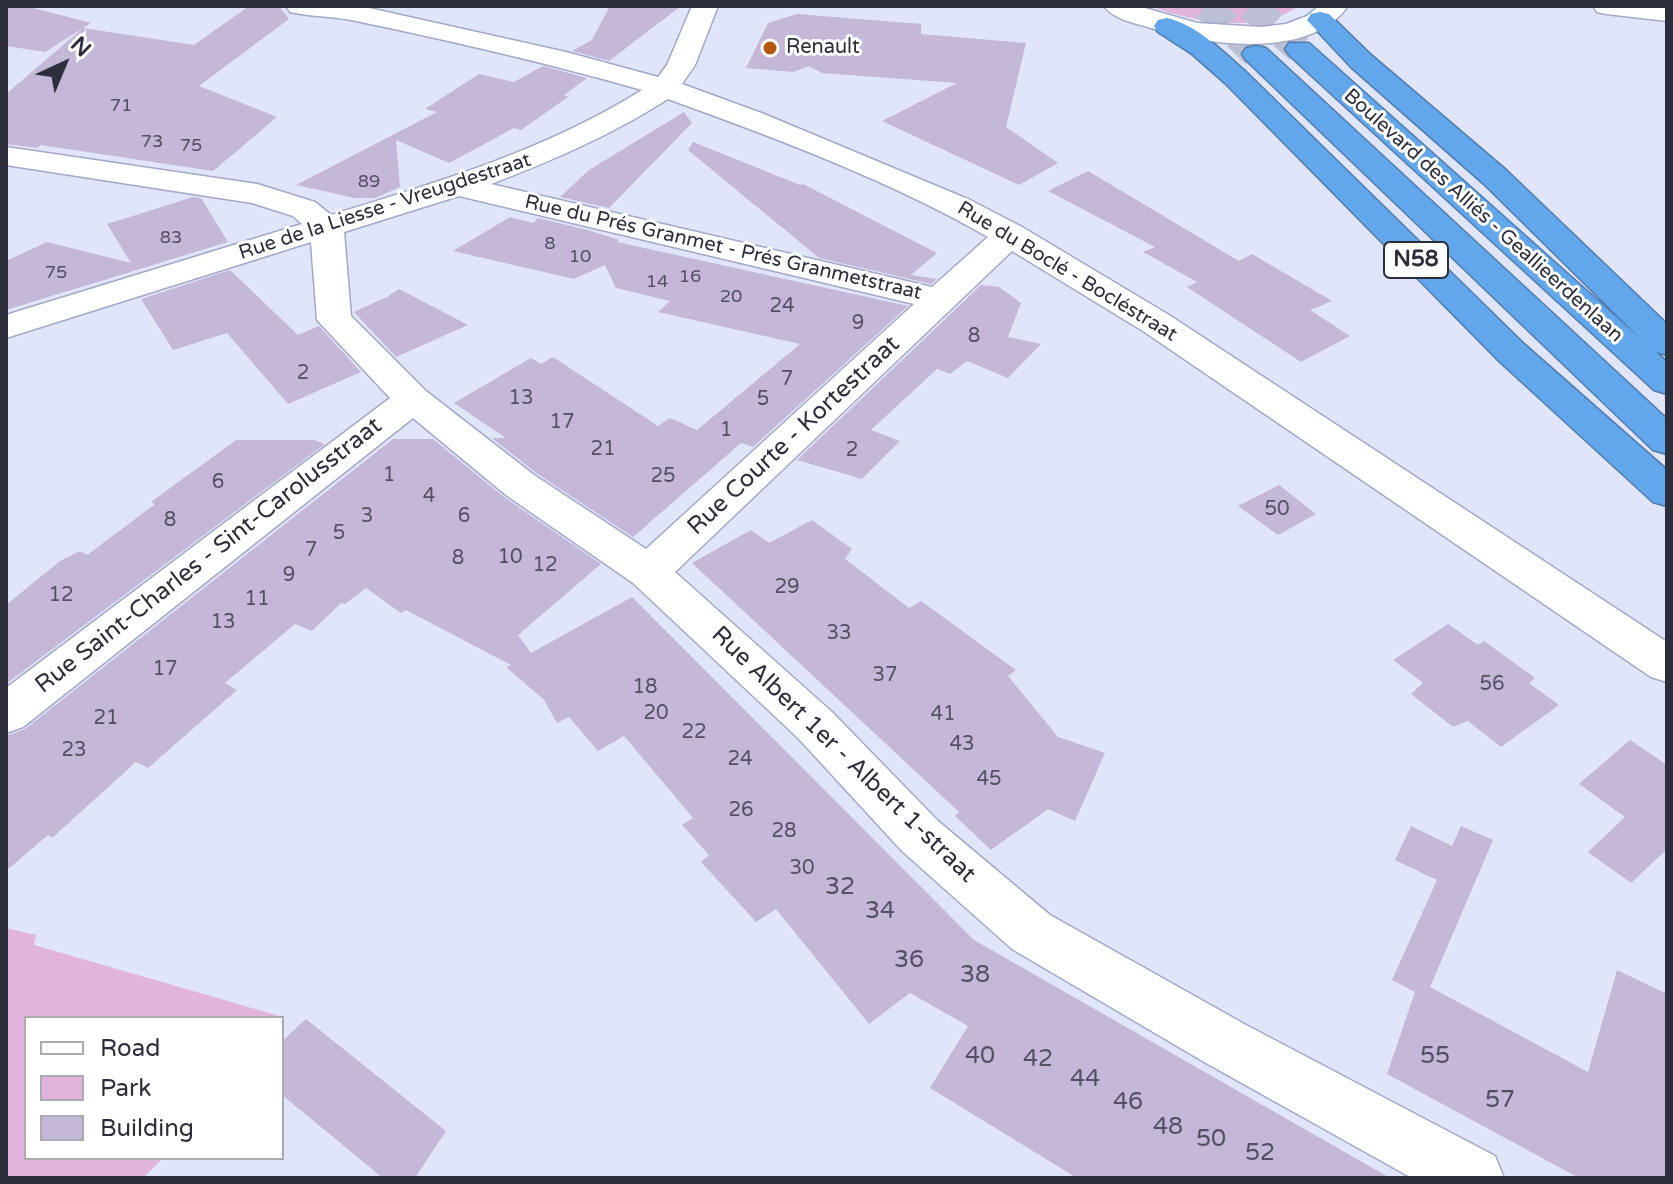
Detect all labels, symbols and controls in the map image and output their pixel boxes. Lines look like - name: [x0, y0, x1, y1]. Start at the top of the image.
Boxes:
- north arrow: [24, 24, 104, 104]
- text: N: [65, 31, 96, 62]
- place label: Renault: [786, 36, 860, 60]
- marker: Renault: [761, 39, 779, 57]
- street label: Boulevard des Alliés - Geallieerdenlaan: [1338, 84, 1628, 348]
- house number: 71: [110, 95, 132, 117]
- house number: 73: [141, 131, 163, 153]
- house number: 75: [180, 135, 202, 157]
- street label: Rue de la Liesse - Vreugdestraat: [236, 148, 534, 266]
- house number: 89: [358, 171, 380, 193]
- street label: Rue du Prés Granmet - Prés Granmetstraat: [522, 191, 924, 305]
- street label: Rue du Boclé - Bocléstraat: [953, 197, 1181, 347]
- house number: 83: [160, 227, 182, 249]
- house number: 8: [544, 233, 556, 255]
- road number: N58: [1384, 242, 1448, 278]
- house number: 10: [569, 246, 591, 268]
- house number: 75: [45, 262, 67, 284]
- house number: 16: [679, 266, 701, 288]
- house number: 14: [646, 271, 668, 293]
- house number: 20: [720, 286, 742, 308]
- house number: 24: [769, 295, 795, 319]
- house number: 9: [852, 312, 864, 336]
- house number: 8: [968, 325, 980, 349]
- street label: Rue Courte - Kortestraat: [682, 330, 906, 542]
- house number: 2: [297, 362, 309, 386]
- house number: 7: [781, 368, 793, 392]
- house number: 13: [508, 387, 534, 411]
- house number: 5: [757, 388, 769, 412]
- house number: 17: [549, 411, 575, 435]
- street label: Rue Saint-Charles - Sint-Carolusstraat: [30, 412, 388, 700]
- house number: 1: [720, 419, 732, 443]
- house number: 21: [590, 438, 616, 462]
- house number: 2: [846, 439, 858, 463]
- house number: 1: [383, 464, 395, 488]
- house number: 25: [650, 465, 676, 489]
- house number: 6: [212, 471, 224, 495]
- house number: 4: [423, 485, 435, 509]
- house number: 50: [1264, 498, 1290, 522]
- house number: 3: [361, 505, 373, 529]
- house number: 6: [458, 505, 470, 529]
- house number: 8: [164, 509, 176, 533]
- house number: 5: [333, 522, 345, 546]
- house number: 7: [305, 539, 317, 563]
- house number: 10: [497, 546, 523, 570]
- house number: 8: [452, 547, 464, 571]
- house number: 12: [532, 554, 558, 578]
- house number: 9: [283, 564, 295, 588]
- house number: 29: [774, 576, 800, 600]
- house number: 12: [48, 584, 74, 608]
- house number: 11: [244, 588, 270, 612]
- house number: 13: [210, 611, 236, 635]
- street label: Rue Albert 1er - Albert 1-straat: [705, 621, 981, 889]
- house number: 33: [826, 622, 852, 646]
- house number: 17: [152, 658, 178, 682]
- house number: 37: [872, 664, 898, 688]
- house number: 56: [1479, 673, 1505, 697]
- house number: 18: [632, 676, 658, 700]
- house number: 20: [643, 702, 669, 726]
- house number: 41: [930, 703, 956, 727]
- house number: 21: [93, 707, 119, 731]
- house number: 22: [681, 721, 707, 745]
- house number: 43: [949, 733, 975, 757]
- house number: 23: [61, 739, 87, 763]
- house number: 24: [727, 748, 753, 772]
- house number: 45: [976, 768, 1002, 792]
- house number: 26: [728, 799, 754, 823]
- house number: 28: [771, 820, 797, 844]
- house number: 30: [789, 857, 815, 881]
- house number: 32: [825, 874, 855, 902]
- house number: 34: [865, 898, 895, 926]
- house number: 36: [894, 947, 924, 975]
- house number: 38: [960, 962, 990, 990]
- legend: [24, 1016, 284, 1160]
- text: Road: [100, 1034, 160, 1063]
- house number: 40: [965, 1043, 995, 1071]
- house number: 55: [1420, 1043, 1450, 1071]
- house number: 42: [1023, 1046, 1053, 1074]
- house number: 44: [1070, 1066, 1100, 1094]
- text: Park: [100, 1074, 151, 1103]
- house number: 57: [1485, 1087, 1515, 1115]
- house number: 46: [1113, 1089, 1143, 1117]
- text: Building: [100, 1114, 194, 1143]
- house number: 48: [1153, 1114, 1183, 1142]
- house number: 50: [1196, 1126, 1226, 1154]
- house number: 52: [1245, 1140, 1275, 1168]

